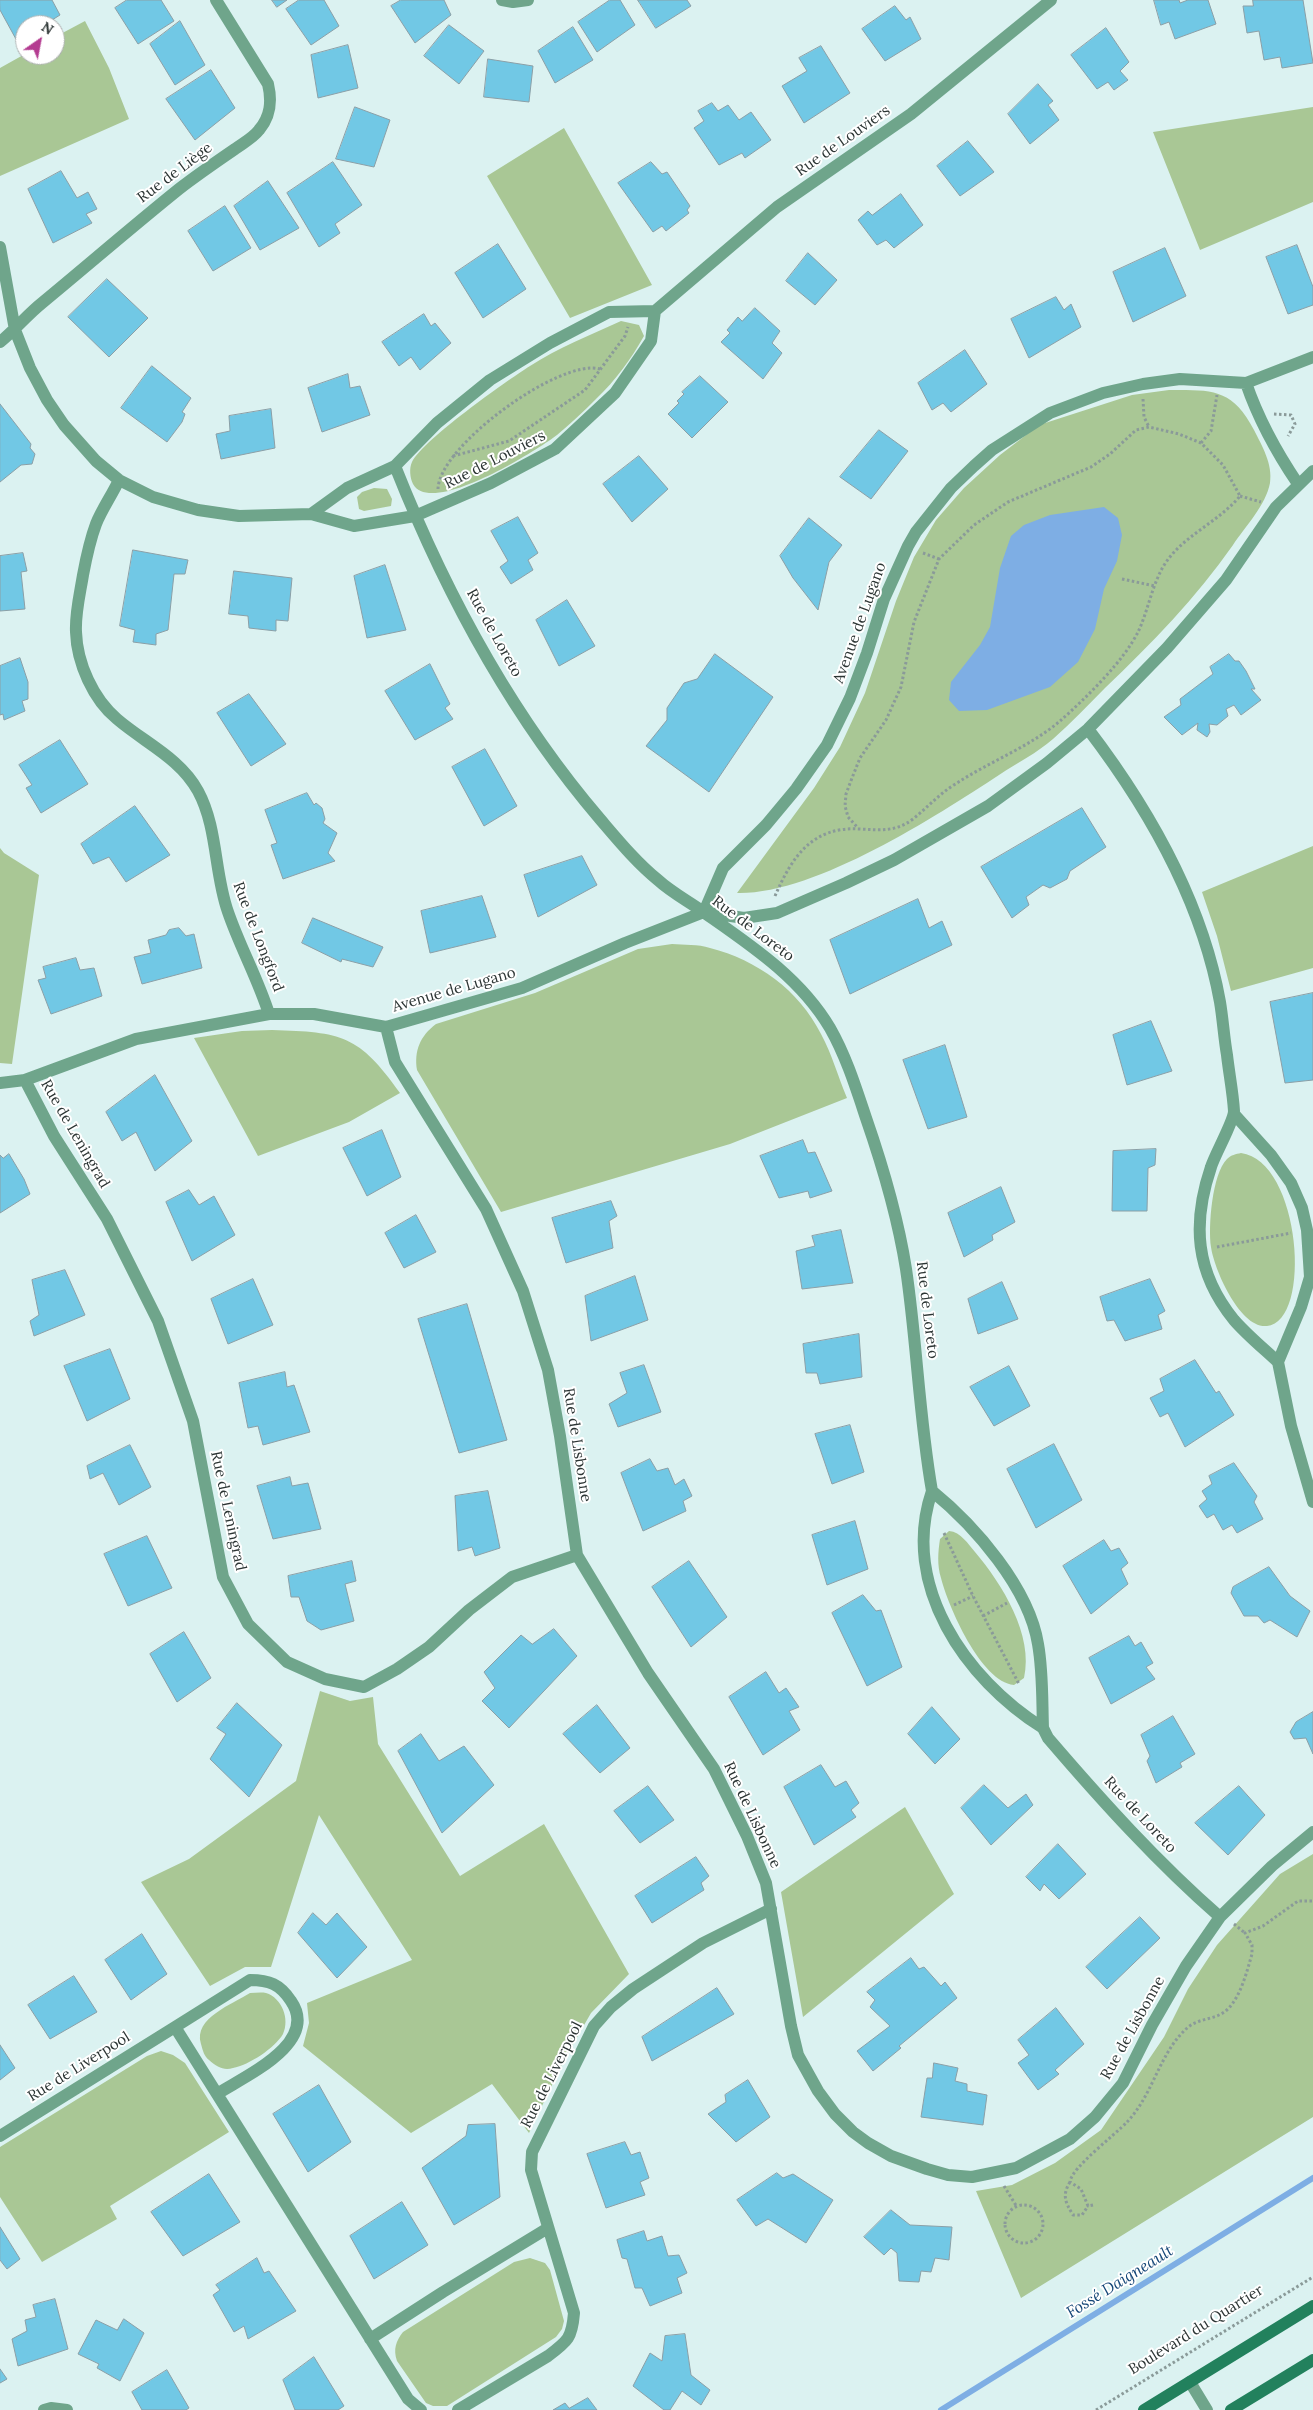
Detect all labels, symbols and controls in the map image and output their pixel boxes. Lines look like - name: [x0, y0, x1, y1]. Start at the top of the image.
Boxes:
- north arrow: [15, 15, 65, 65]
- text: N: [38, 18, 57, 39]
- street label: Rue de Louviers: [792, 102, 894, 180]
- street label: Rue de Liège: [134, 139, 216, 207]
- street label: Rue de Louviers: [441, 427, 549, 493]
- street label: Avenue de Lugano: [830, 560, 890, 686]
- street label: Rue de Loreto: [462, 586, 526, 680]
- street label: Rue de Longford: [229, 880, 287, 994]
- street label: Rue de Loreto: [708, 892, 798, 966]
- street label: Avenue de Lugano: [390, 964, 518, 1016]
- street label: Rue de Leningrad: [37, 1077, 113, 1191]
- street label: Rue de Loreto: [912, 1260, 942, 1360]
- street label: Rue de Lisbonne: [559, 1387, 595, 1503]
- street label: Rue de Leningrad: [207, 1449, 249, 1573]
- street label: Rue de Lisbonne: [720, 1759, 784, 1871]
- street label: Rue de Loreto: [1100, 1773, 1180, 1857]
- street label: Rue de Lisbonne: [1097, 1973, 1169, 2083]
- street label: Rue de Liverpool: [517, 2019, 587, 2131]
- street label: Rue de Liverpool: [25, 2028, 133, 2106]
- water label: Fossé Daigneault: [1063, 2241, 1177, 2323]
- street label: Boulevard du Quartier: [1125, 2281, 1267, 2379]

